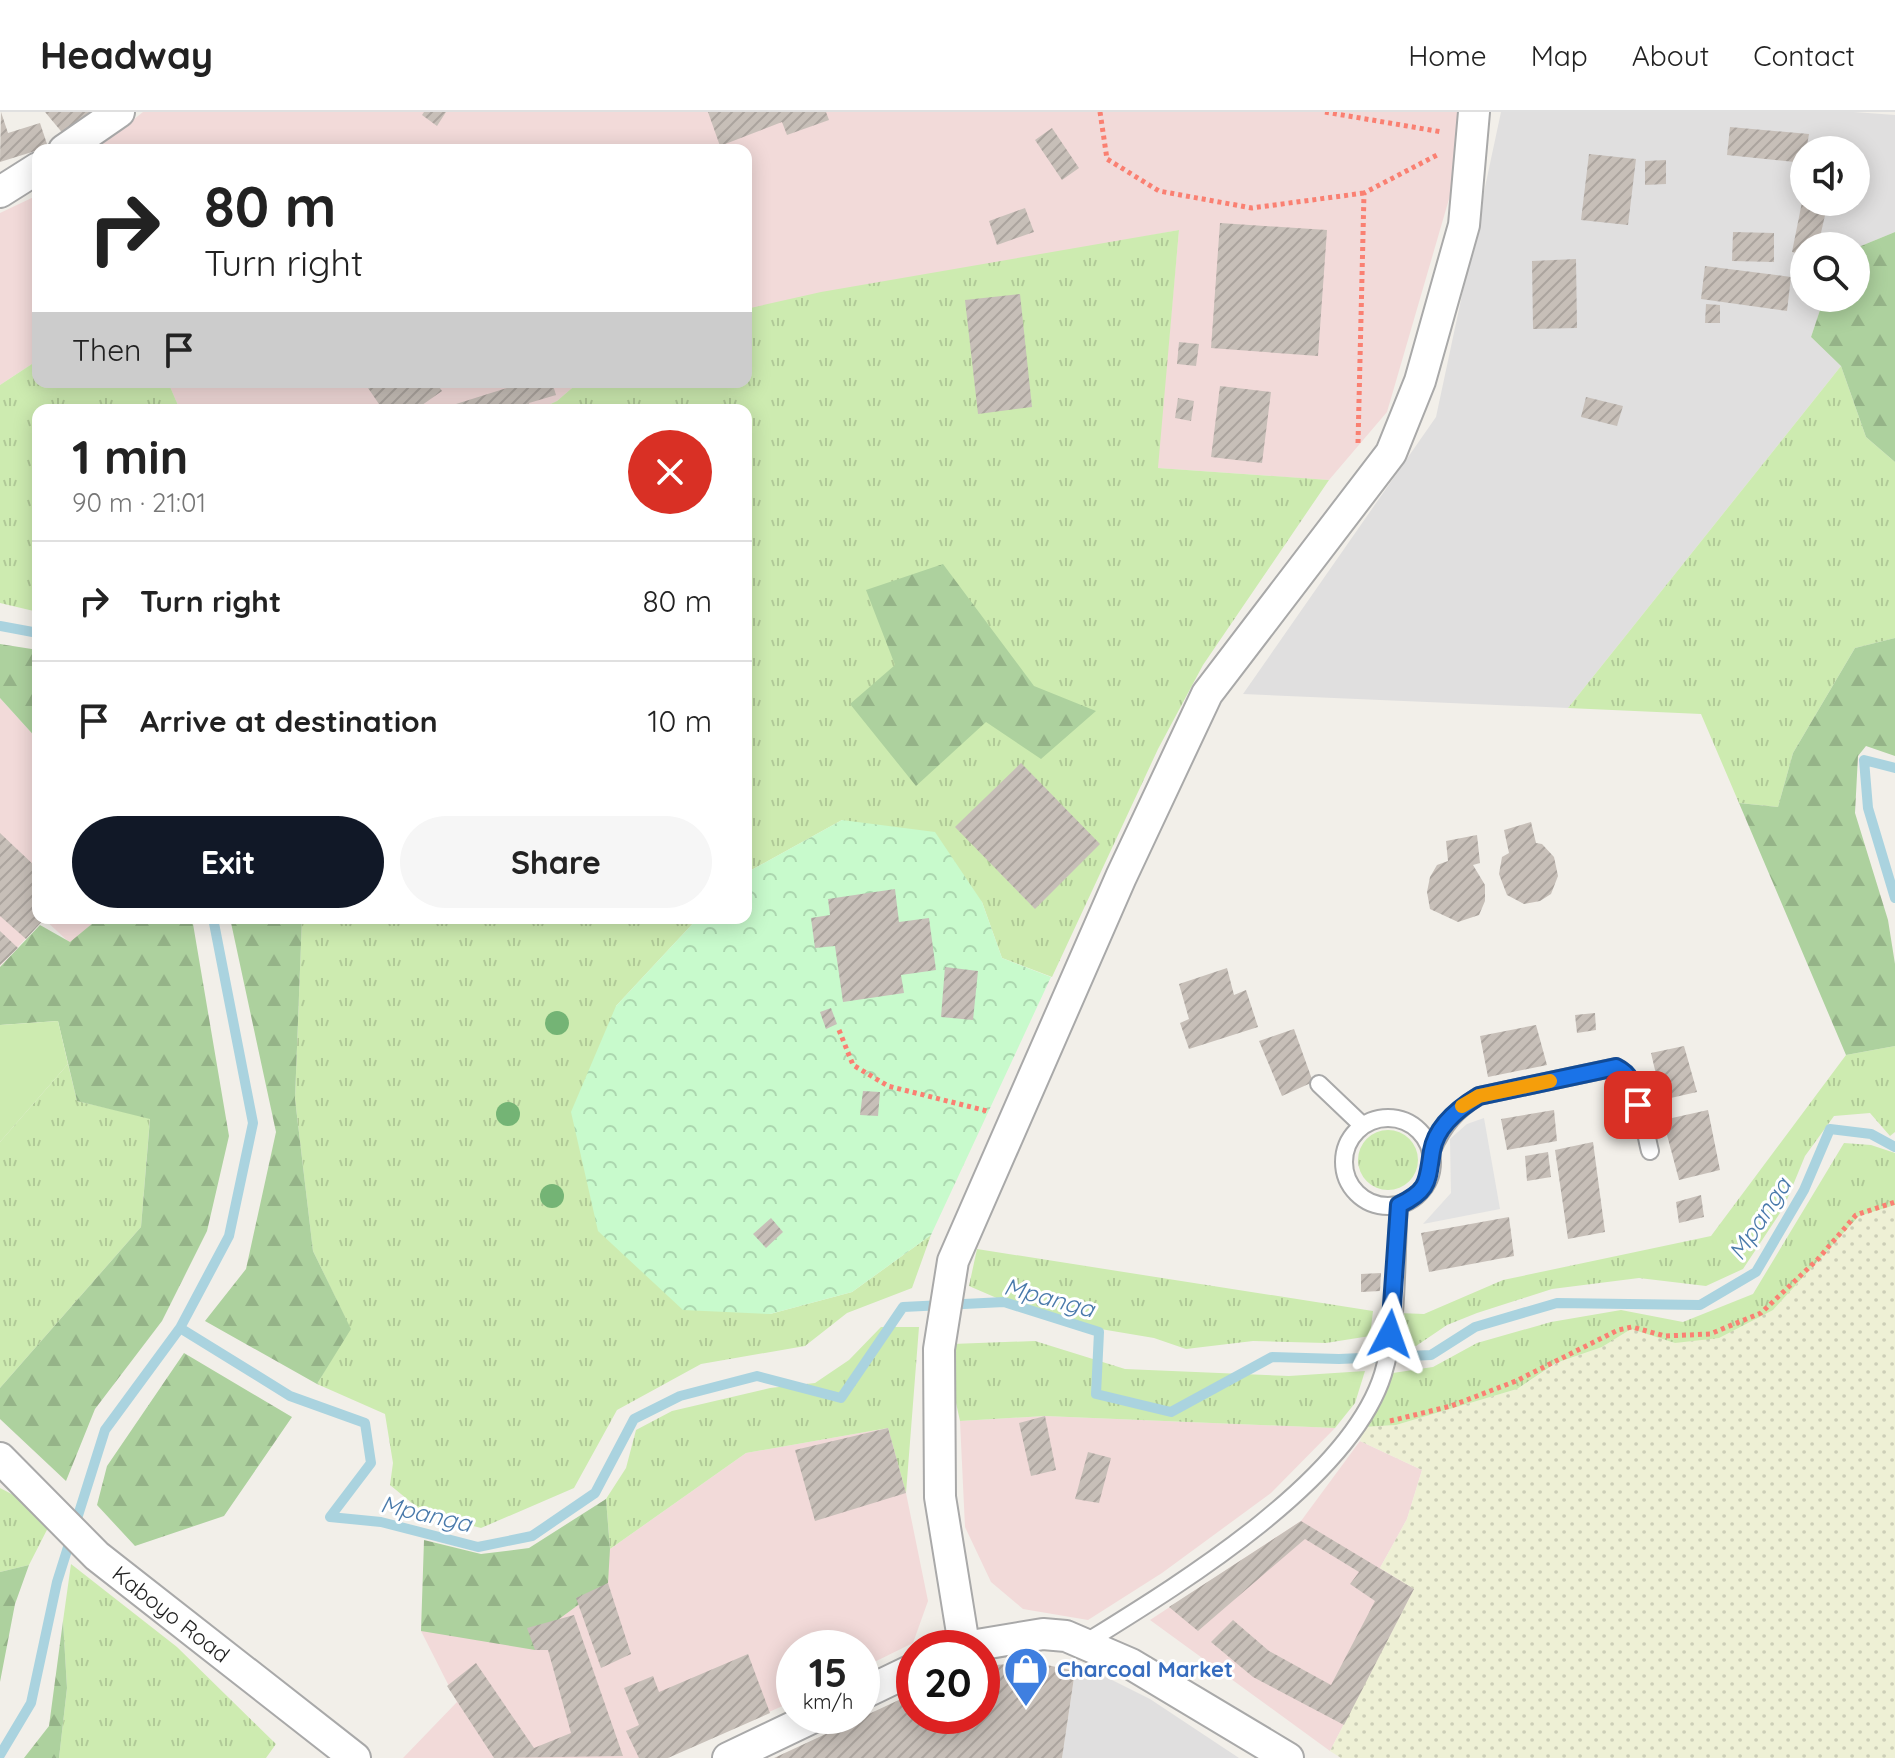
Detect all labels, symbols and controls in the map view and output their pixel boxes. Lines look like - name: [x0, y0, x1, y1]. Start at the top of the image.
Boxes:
- text: Headway: [40, 31, 213, 79]
- text: Home: [1408, 38, 1487, 73]
- text: Map: [1531, 38, 1588, 73]
- text: About: [1632, 38, 1709, 73]
- text: Contact: [1753, 38, 1855, 73]
- map controls: [1790, 136, 1870, 312]
- button: sound: [1790, 136, 1870, 216]
- text: 80 m: [204, 171, 336, 241]
- icon: right: [72, 176, 176, 280]
- button: search: [1790, 232, 1870, 312]
- text: Turn right: [204, 240, 363, 285]
- icon: arrive: [157, 328, 201, 372]
- text: Then: [72, 331, 141, 369]
- text: 1 min: [72, 426, 188, 486]
- button: close: [628, 430, 712, 514]
- text: 90 m · 21:01: [72, 486, 206, 519]
- icon: right: [72, 579, 116, 623]
- text: Turn right: [140, 582, 281, 620]
- text: 80 m: [642, 582, 712, 620]
- icon: arrive: [72, 699, 116, 743]
- text: Arrive at destination: [140, 702, 438, 740]
- text: 10 m: [648, 702, 712, 740]
- button: Exit: [72, 816, 384, 908]
- button: Share: [400, 816, 712, 908]
- pin: [1604, 1071, 1672, 1139]
- icon: arrive: [1616, 1083, 1660, 1127]
- water label: Mpanga: [1721, 1170, 1798, 1265]
- water label: Mpanga: [1001, 1271, 1099, 1324]
- position arrow: [1348, 1292, 1432, 1376]
- water label: Mpanga: [378, 1488, 476, 1538]
- street label: Kaboyo Road: [107, 1559, 235, 1669]
- speed limit sign: 20: [896, 1630, 1000, 1734]
- shop icon: Charcoal Market: [1002, 1645, 1050, 1708]
- text: 15: [809, 1647, 847, 1697]
- place label: Charcoal Market: [1057, 1655, 1233, 1683]
- text: km/h: [803, 1689, 853, 1714]

